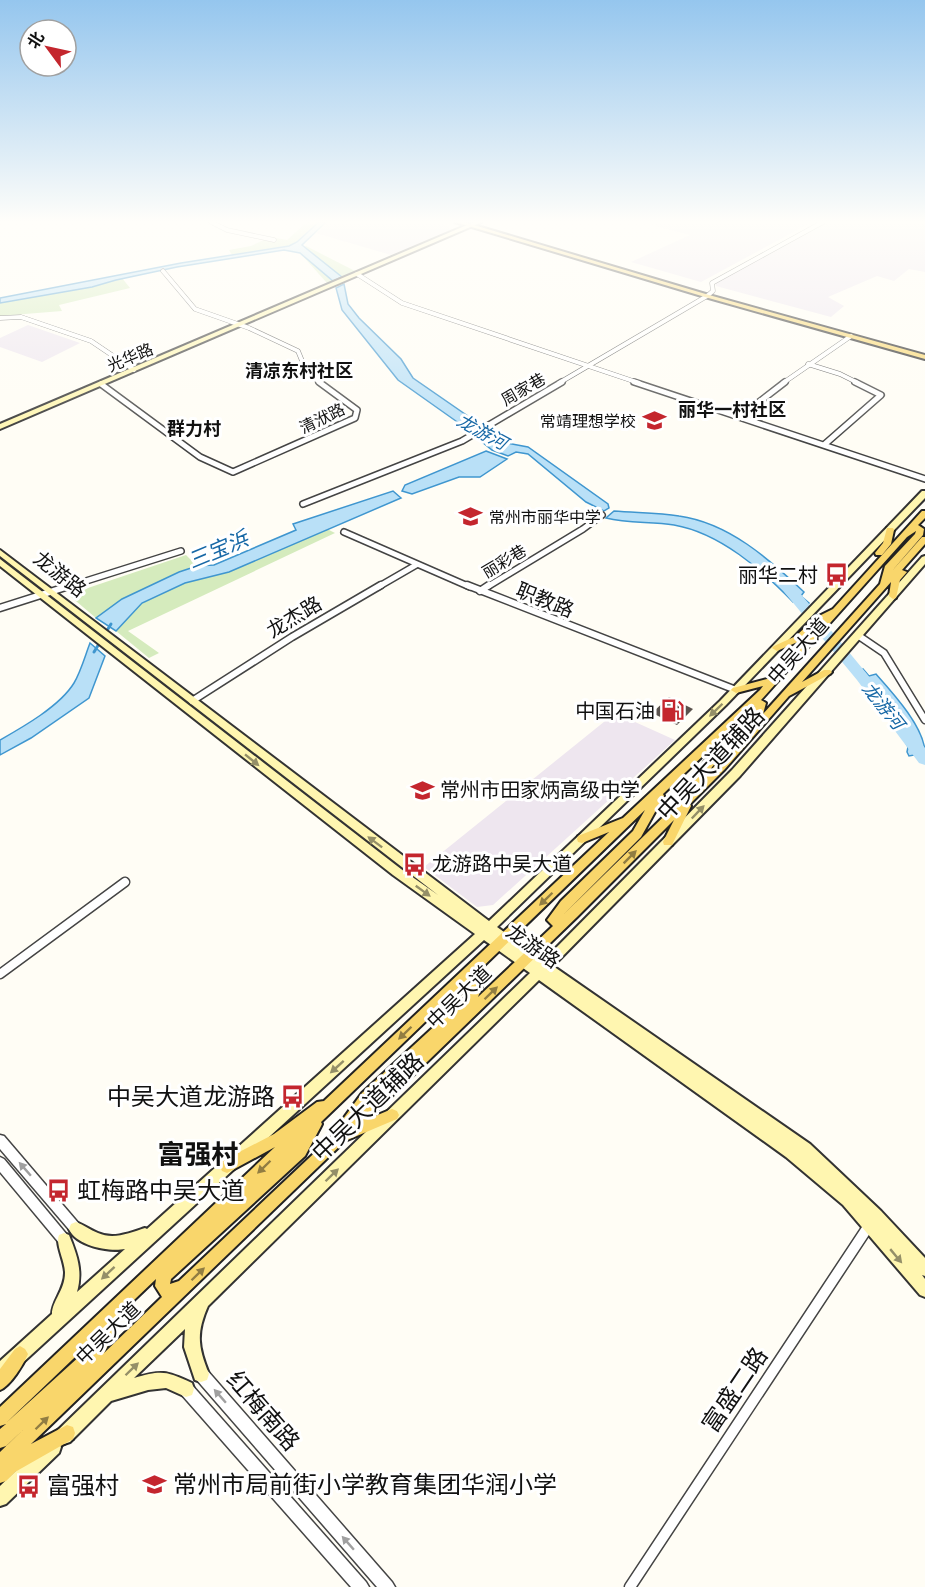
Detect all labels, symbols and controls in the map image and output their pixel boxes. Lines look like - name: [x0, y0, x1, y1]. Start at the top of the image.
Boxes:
- north arrow: [18, 18, 78, 78]
- text: 北: [24, 28, 48, 52]
- street label: 光华路: [104, 339, 156, 376]
- district label: 清凉东村社区: [245, 360, 353, 382]
- street label: 周家巷: [498, 369, 549, 410]
- street label: 清洑路: [296, 399, 348, 438]
- district label: 丽华一村社区: [678, 399, 786, 421]
- school or university icon: 常靖理想学校: [641, 408, 667, 434]
- water label: 龙游河: [453, 409, 514, 456]
- place label: 常靖理想学校: [540, 412, 636, 431]
- district label: 群力村: [167, 418, 221, 440]
- school or university icon: 常州市丽华中学: [458, 504, 484, 530]
- place label: 常州市丽华中学: [489, 508, 601, 527]
- water label: 三宝浜: [184, 525, 254, 573]
- street label: 丽彩巷: [479, 541, 530, 582]
- street label: 龙游路: [29, 546, 91, 602]
- bus stop icon: 丽华二村: [823, 562, 849, 588]
- place label: 丽华二村: [738, 563, 818, 587]
- street label: 职教路: [513, 578, 577, 622]
- street label: 龙杰路: [262, 591, 326, 643]
- street label: 中吴大道: [762, 613, 834, 689]
- water label: 龙游河: [857, 678, 910, 736]
- fuel station icon: 中国石油: [660, 698, 686, 724]
- place label: 中国石油: [575, 699, 655, 723]
- street label: 中吴大道辅路: [651, 701, 770, 826]
- one-way arrow: [710, 703, 724, 717]
- one-way arrow: [244, 753, 260, 766]
- school or university icon: 常州市田家炳高级中学: [409, 777, 435, 803]
- place label: 常州市田家炳高级中学: [440, 778, 640, 802]
- one-way arrow: [691, 805, 705, 820]
- one-way arrow: [368, 836, 383, 848]
- bus stop icon: 龙游路中吴大道: [401, 851, 427, 877]
- one-way arrow: [623, 851, 637, 865]
- place label: 龙游路中吴大道: [432, 852, 572, 876]
- one-way arrow: [415, 885, 431, 897]
- one-way arrow: [540, 891, 554, 905]
- street label: 龙游路: [502, 919, 564, 973]
- street label: 中吴大道: [422, 961, 496, 1033]
- one-way arrow: [483, 987, 497, 1001]
- one-way arrow: [398, 1026, 413, 1039]
- street label: 中吴大道辅路: [306, 1046, 430, 1167]
- one-way arrow: [329, 1060, 344, 1074]
- place label: 中吴大道龙游路: [107, 1082, 275, 1111]
- bus stop icon: 中吴大道龙游路: [280, 1084, 306, 1110]
- district label: 富强村: [158, 1139, 239, 1171]
- one-way arrow: [256, 1160, 271, 1174]
- one-way arrow: [18, 1161, 31, 1177]
- one-way arrow: [324, 1168, 338, 1182]
- place label: 虹梅路中吴大道: [77, 1176, 245, 1205]
- bus stop icon: 虹梅路中吴大道: [46, 1178, 72, 1204]
- one-way arrow: [889, 1248, 902, 1264]
- one-way arrow: [100, 1266, 115, 1280]
- one-way arrow: [191, 1267, 205, 1281]
- street label: 中吴大道: [71, 1297, 145, 1369]
- street label: 富盛二路: [696, 1342, 773, 1438]
- one-way arrow: [125, 1363, 139, 1377]
- street label: 红梅南路: [221, 1365, 306, 1456]
- one-way arrow: [214, 1389, 227, 1404]
- one-way arrow: [35, 1416, 50, 1430]
- place label: 常州市局前街小学教育集团华润小学: [173, 1470, 557, 1499]
- place label: 富强村: [47, 1471, 119, 1500]
- school or university icon: 常州市局前街小学教育集团华润小学: [142, 1472, 168, 1498]
- bus stop icon: 富强村: [16, 1473, 42, 1499]
- one-way arrow: [342, 1536, 355, 1551]

